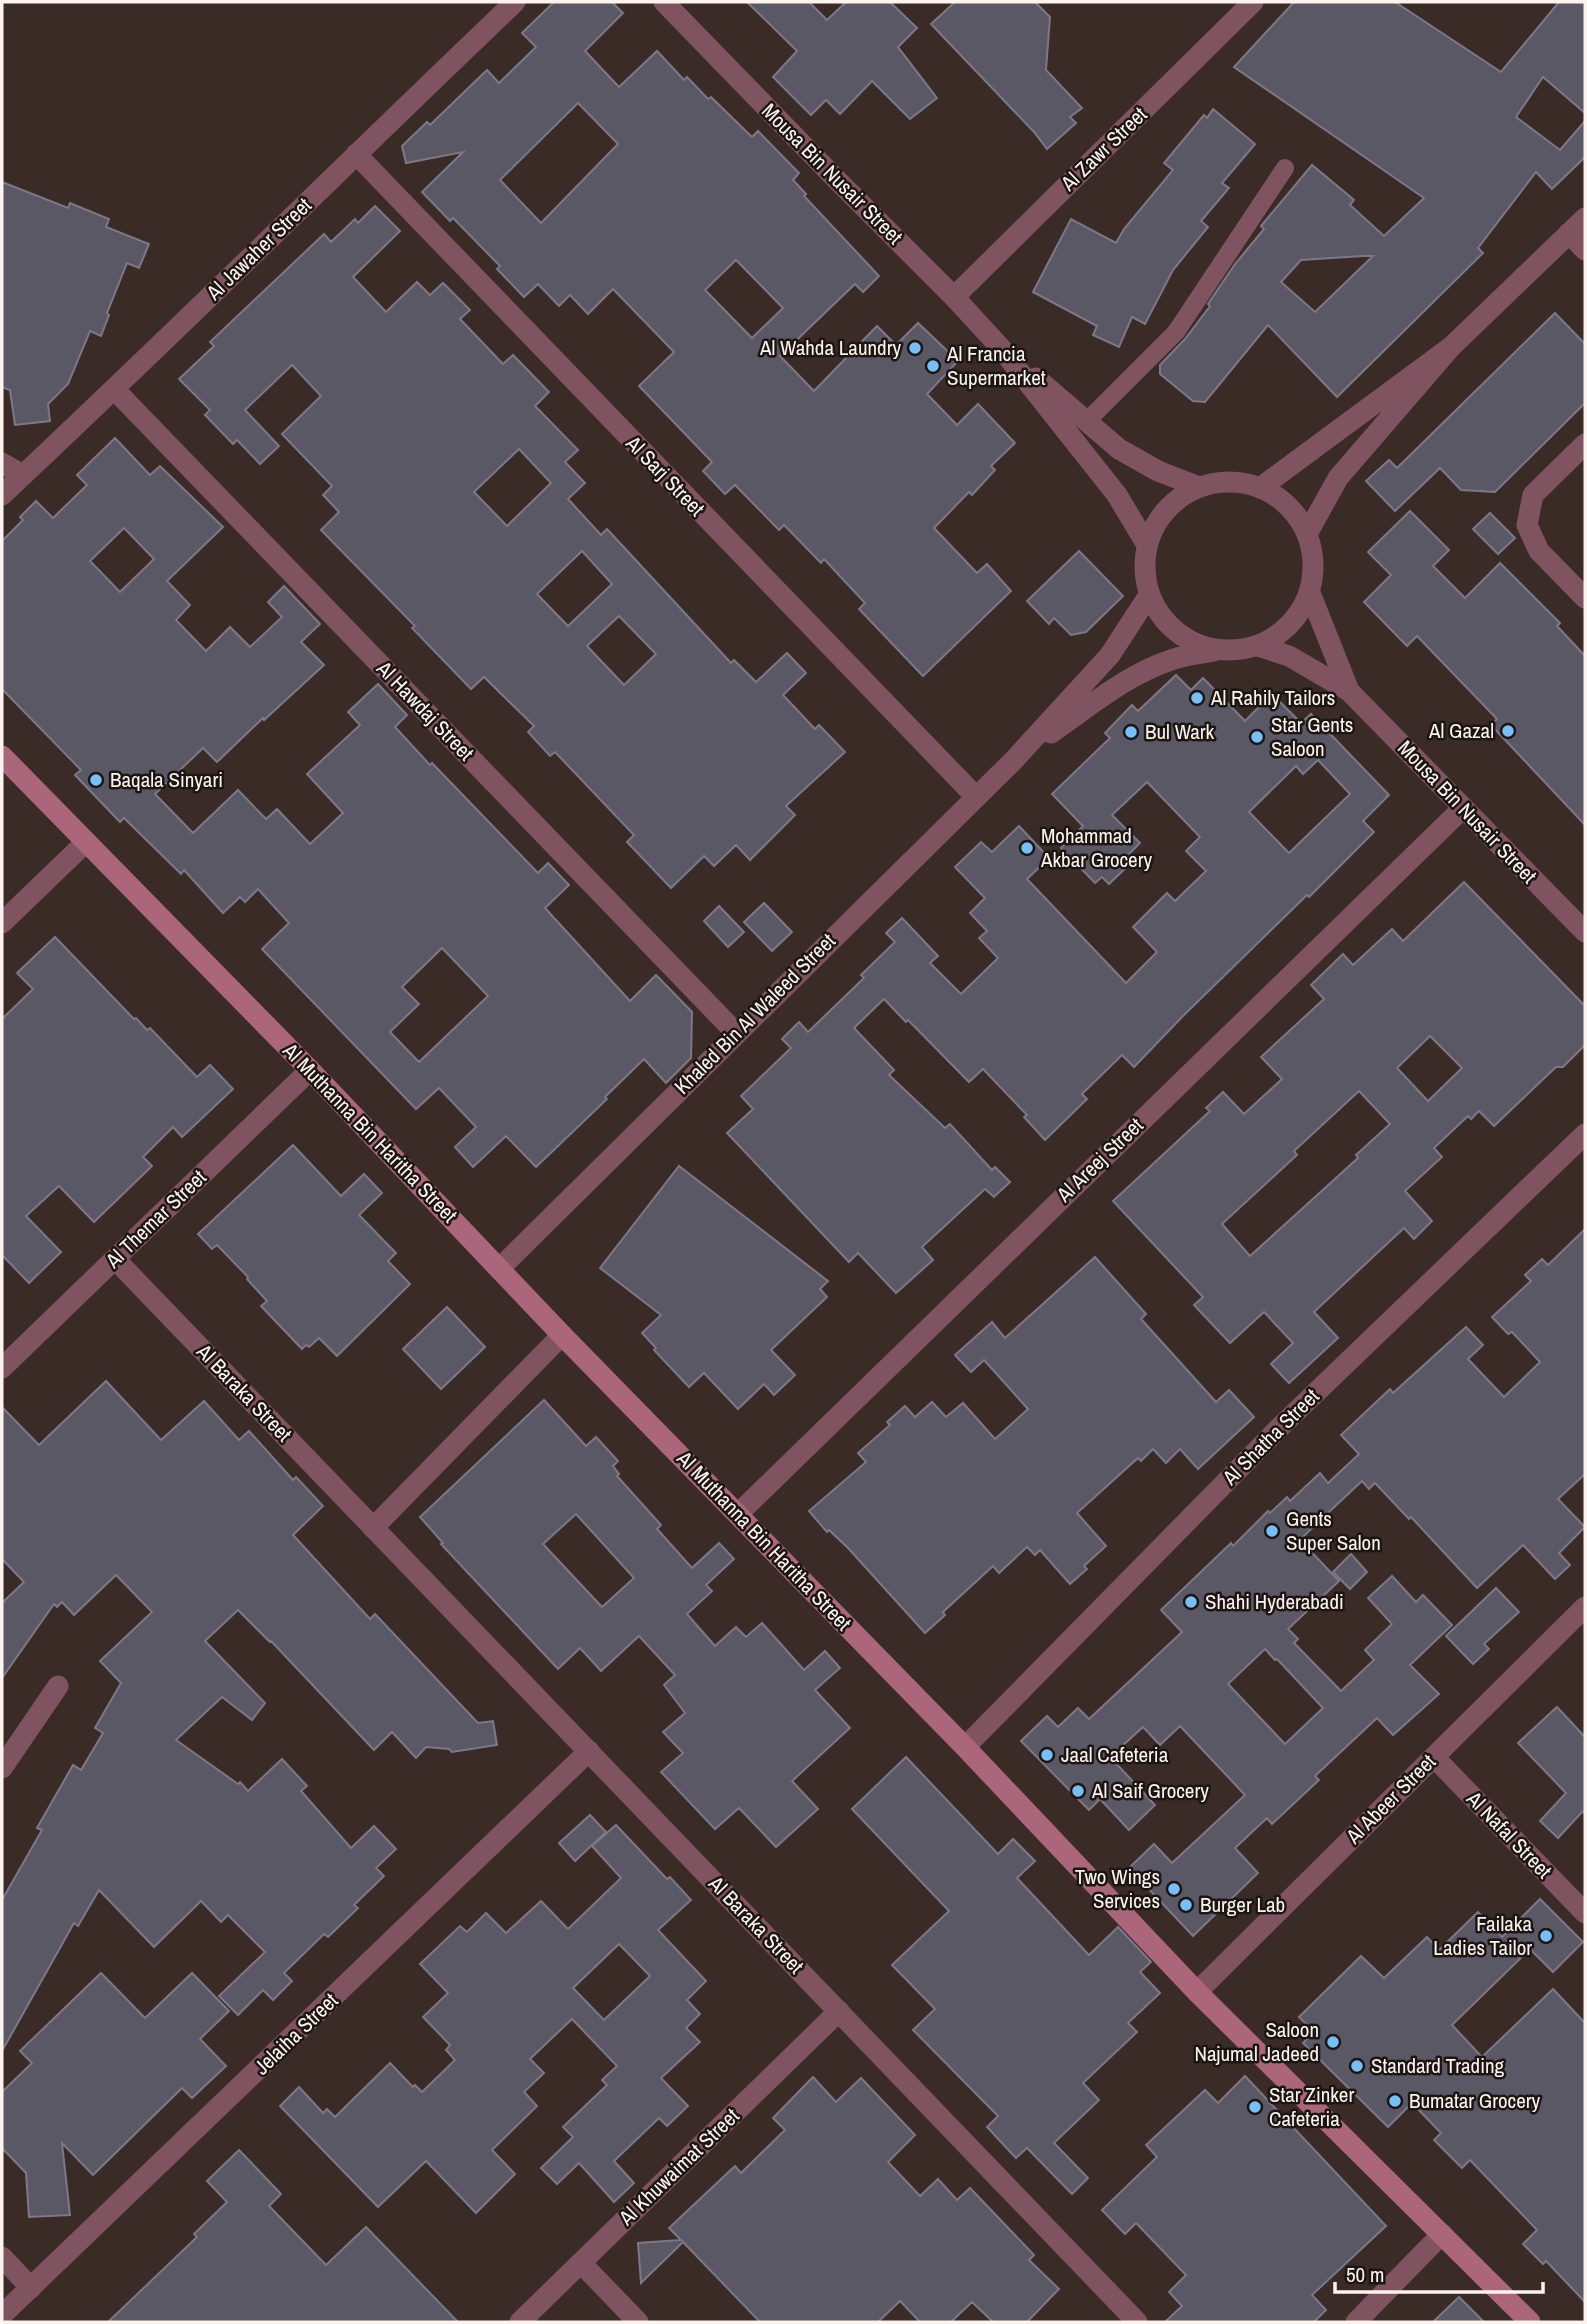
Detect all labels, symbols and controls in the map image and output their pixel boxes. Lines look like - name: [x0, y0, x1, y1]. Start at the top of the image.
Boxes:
- street label: Mousa Bin Nusair Street: [755, 97, 909, 251]
- street label: Al Zawr Street: [1054, 100, 1153, 198]
- street label: Al Jawaher Street: [199, 191, 318, 307]
- place label: Al Wahda Laundry: [759, 333, 901, 362]
- place label: Al Francia Supermarket: [946, 339, 1046, 392]
- marker: Al Wahda Laundry: [907, 340, 923, 356]
- marker: Al Francia Supermarket: [925, 358, 941, 374]
- street label: Al Sarj Street: [619, 428, 711, 522]
- street label: Al Hawdaj Street: [370, 654, 480, 767]
- place label: Al Rahily Tailors: [1210, 683, 1335, 712]
- marker: Al Rahily Tailors: [1189, 690, 1205, 706]
- place label: Star Gents Saloon: [1271, 710, 1353, 763]
- place label: Al Gazal: [1428, 716, 1494, 745]
- place label: Bul Wark: [1145, 717, 1215, 746]
- marker: Al Gazal: [1500, 723, 1516, 739]
- marker: Bul Wark: [1123, 724, 1139, 740]
- marker: Star Gents Saloon: [1249, 729, 1265, 745]
- street label: Mousa Bin Nusair Street: [1391, 734, 1543, 890]
- place label: Baqala Sinyari: [110, 765, 223, 794]
- marker: Baqala Sinyari: [88, 772, 104, 788]
- place label: Mohammad Akbar Grocery: [1040, 821, 1152, 874]
- marker: Mohammad Akbar Grocery: [1019, 840, 1035, 856]
- street label: Khaled Bin Al Waleed Street: [668, 927, 842, 1101]
- street label: Al Muthanna Bin Haritha Street: [276, 1036, 464, 1229]
- street label: Al Areej Street: [1049, 1111, 1149, 1209]
- street label: Al Themar Street: [98, 1163, 213, 1275]
- street label: Al Baraka Street: [190, 1337, 298, 1448]
- street label: Al Shatha Street: [1215, 1382, 1325, 1492]
- street label: Al Muthanna Bin Haritha Street: [670, 1444, 858, 1637]
- place label: Gents Super Salon: [1286, 1504, 1381, 1557]
- marker: Gents Super Salon: [1264, 1523, 1280, 1539]
- place label: Shahi Hyderabadi: [1205, 1587, 1344, 1616]
- marker: Shahi Hyderabadi: [1183, 1594, 1199, 1610]
- place label: Jaal Cafeteria: [1061, 1740, 1169, 1769]
- marker: Jaal Cafeteria: [1039, 1747, 1055, 1763]
- street label: Al Abeer Street: [1339, 1747, 1442, 1851]
- place label: Al Saif Grocery: [1091, 1776, 1209, 1805]
- marker: Al Saif Grocery: [1070, 1783, 1086, 1799]
- street label: Al Nafal Street: [1460, 1784, 1558, 1885]
- place label: Two Wings Services: [1075, 1862, 1160, 1915]
- street label: Al Baraka Street: [702, 1869, 810, 1980]
- marker: Two Wings Services: [1166, 1881, 1182, 1897]
- place label: Burger Lab: [1200, 1890, 1285, 1919]
- marker: Burger Lab: [1178, 1897, 1194, 1913]
- place label: Failaka Ladies Tailor: [1433, 1909, 1532, 1962]
- marker: Failaka Ladies Tailor: [1538, 1928, 1554, 1944]
- street label: Jelaiha Street: [247, 1986, 344, 2081]
- place label: Saloon Najumal Jadeed: [1195, 2015, 1319, 2068]
- marker: Saloon Najumal Jadeed: [1325, 2034, 1341, 2050]
- place label: Standard Trading: [1371, 2051, 1505, 2080]
- marker: Standard Trading: [1349, 2058, 1365, 2074]
- place label: Star Zinker Cafeteria: [1269, 2080, 1354, 2133]
- place label: Bumatar Grocery: [1409, 2086, 1540, 2115]
- marker: Bumatar Grocery: [1387, 2093, 1403, 2109]
- marker: Star Zinker Cafeteria: [1247, 2099, 1263, 2115]
- street label: Al Khuwaimat Street: [611, 2102, 745, 2232]
- scale bar: [1335, 2250, 1543, 2294]
- text: 50 m: [1346, 2260, 1384, 2289]

